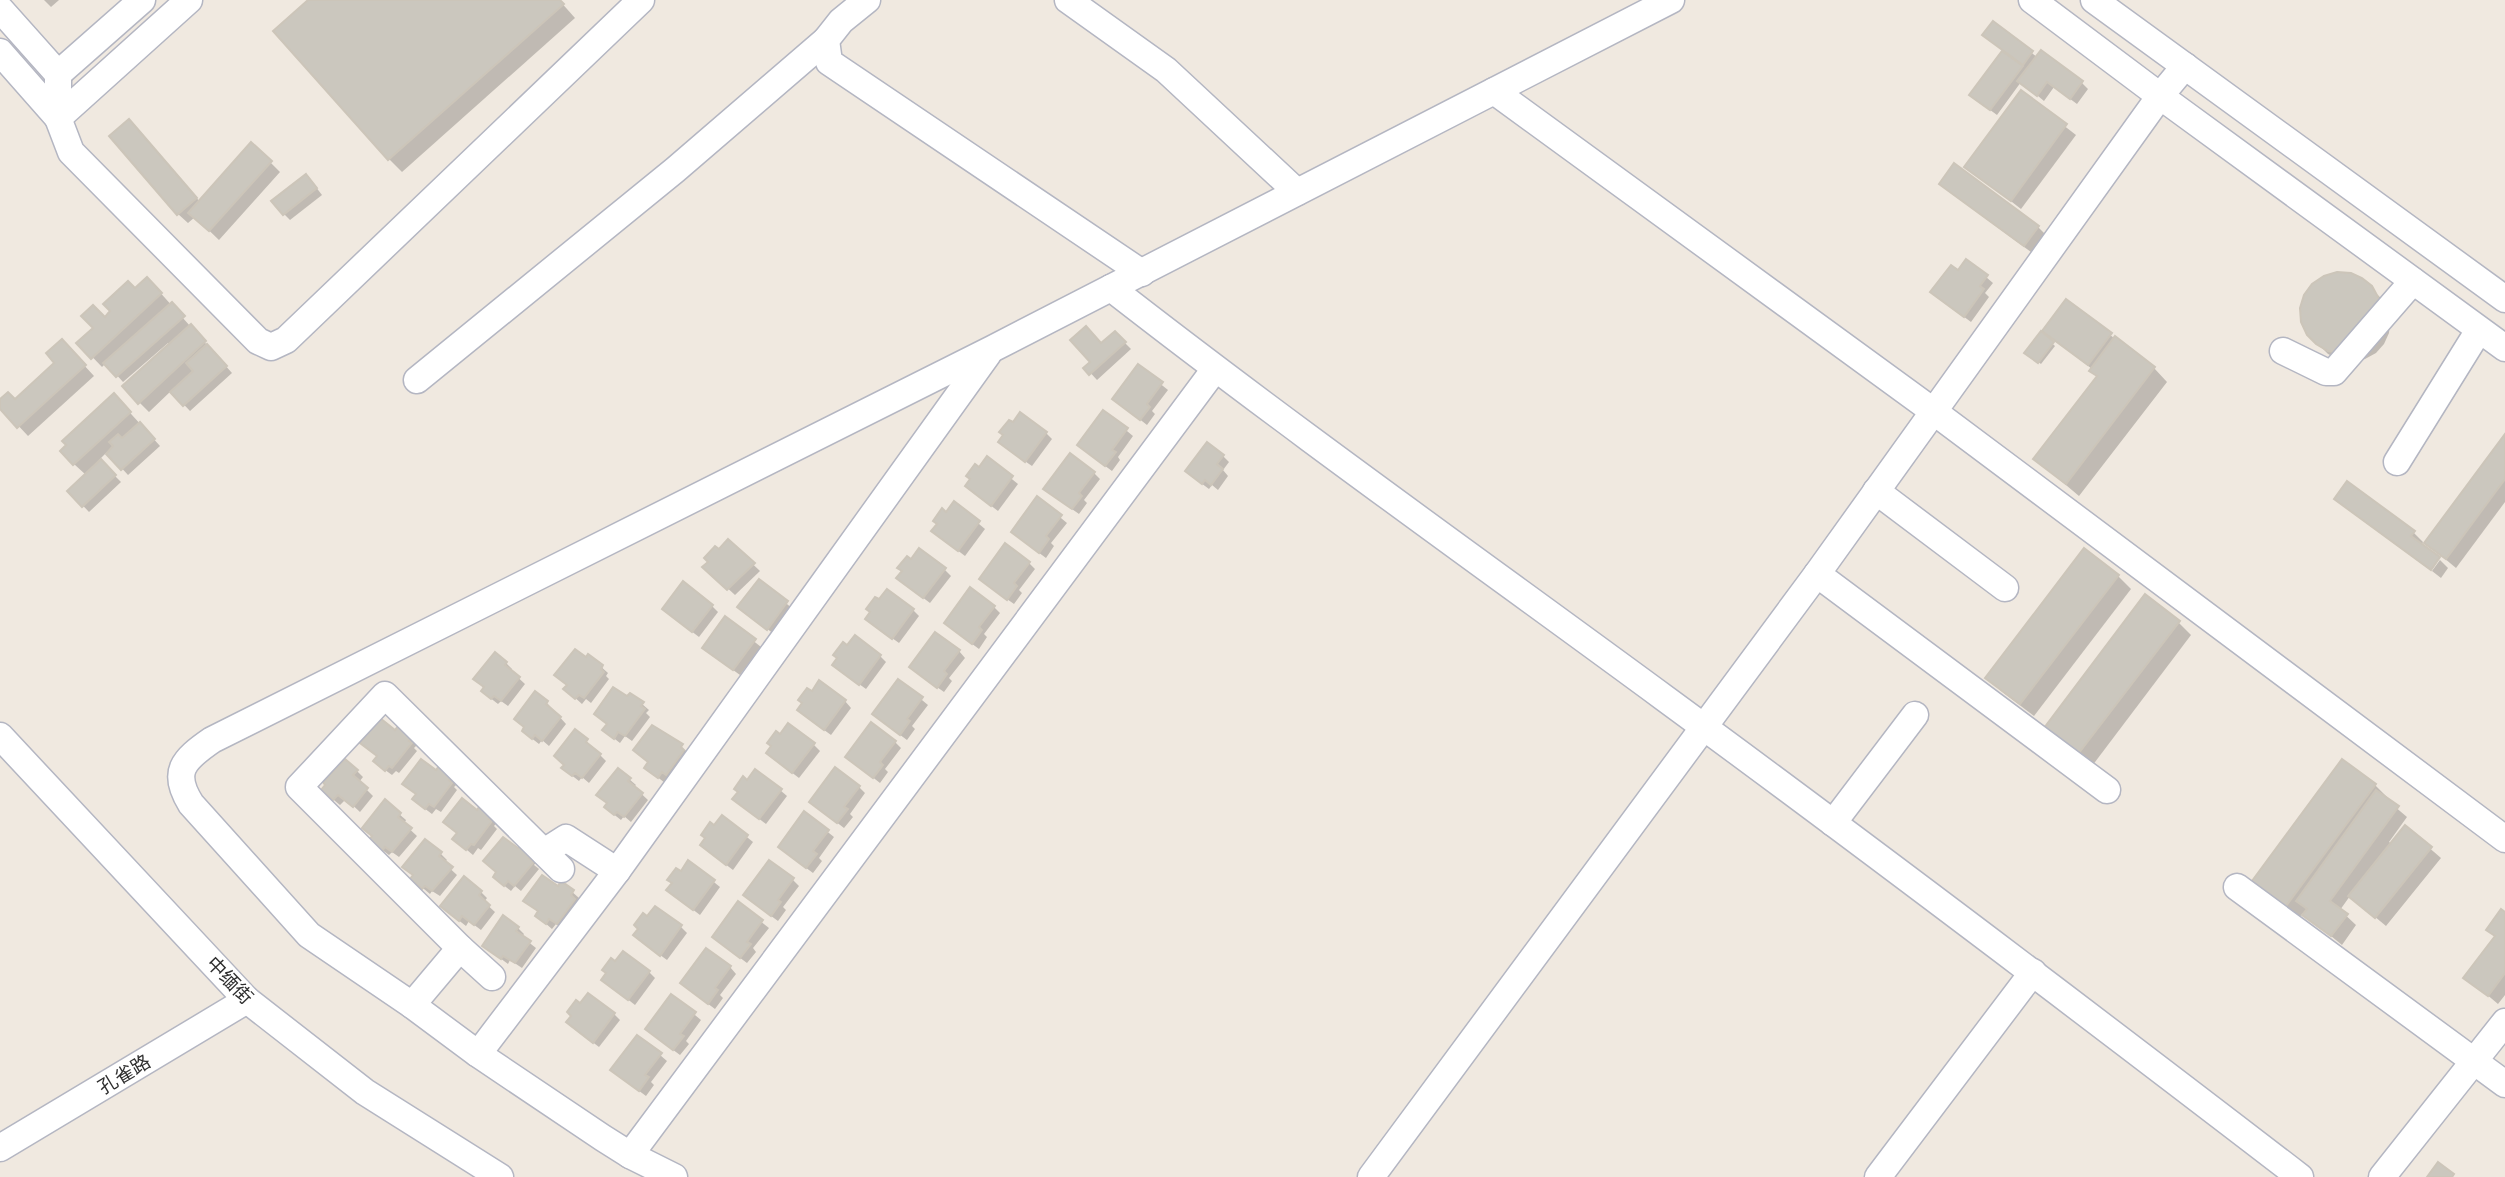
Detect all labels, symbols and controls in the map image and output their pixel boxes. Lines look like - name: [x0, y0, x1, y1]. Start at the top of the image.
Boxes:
- street label: 中缅街: [202, 951, 258, 1009]
- street label: 孔雀路: [93, 1049, 155, 1099]

